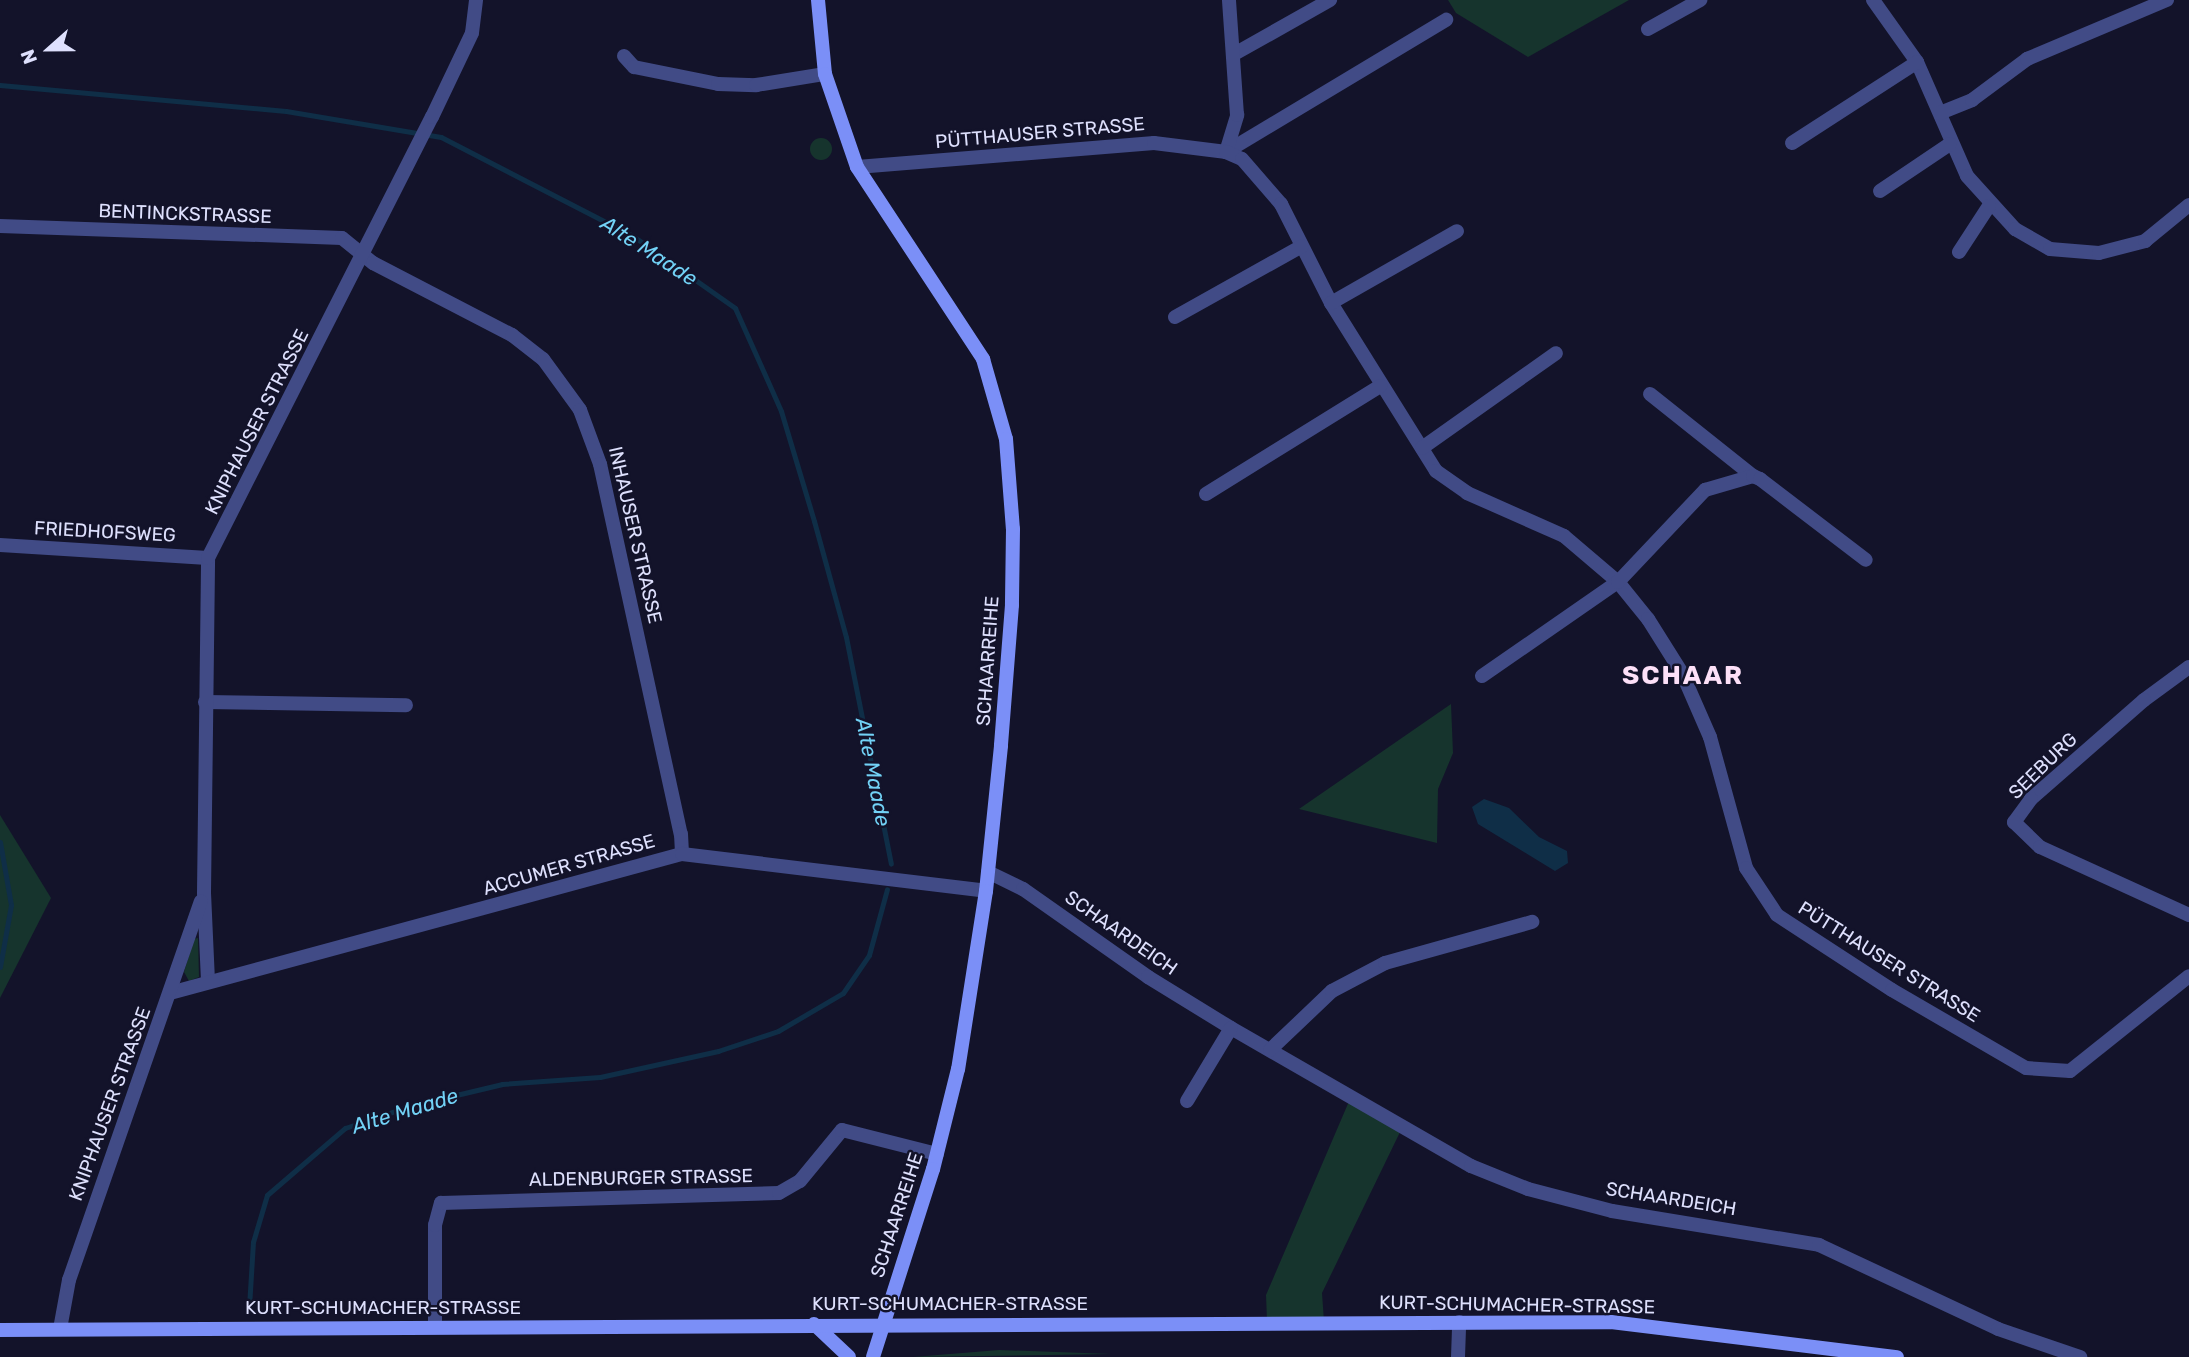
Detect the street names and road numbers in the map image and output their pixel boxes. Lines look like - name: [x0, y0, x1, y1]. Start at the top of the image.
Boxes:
- street label: PÜTTHAUSER STRASSE: [934, 112, 1146, 154]
- street label: BENTINCKSTRASSE: [98, 200, 272, 228]
- street label: KNIPHAUSER STRASSE: [200, 326, 314, 518]
- street label: INHAUSER STRASSE: [604, 444, 666, 626]
- street label: FRIEDHOFSWEG: [34, 517, 176, 547]
- street label: SCHAARREIHE: [972, 595, 1004, 727]
- street label: SEEBURG: [2004, 728, 2082, 804]
- street label: ACCUMER STRASSE: [480, 830, 658, 900]
- street label: SCHAARDEICH: [1060, 886, 1182, 980]
- street label: PÜTTHAUSER STRASSE: [1794, 897, 1984, 1027]
- street label: KNIPHAUSER STRASSE: [64, 1004, 156, 1204]
- street label: SCHAARREIHE: [866, 1150, 928, 1280]
- street label: ALDENBURGER STRASSE: [529, 1165, 753, 1191]
- street label: SCHAARDEICH: [1604, 1177, 1738, 1221]
- street label: KURT-SCHUMACHER-STRASSE: [1379, 1291, 1655, 1319]
- street label: KURT-SCHUMACHER-STRASSE: [812, 1293, 1088, 1315]
- street label: KURT-SCHUMACHER-STRASSE: [245, 1297, 521, 1319]

